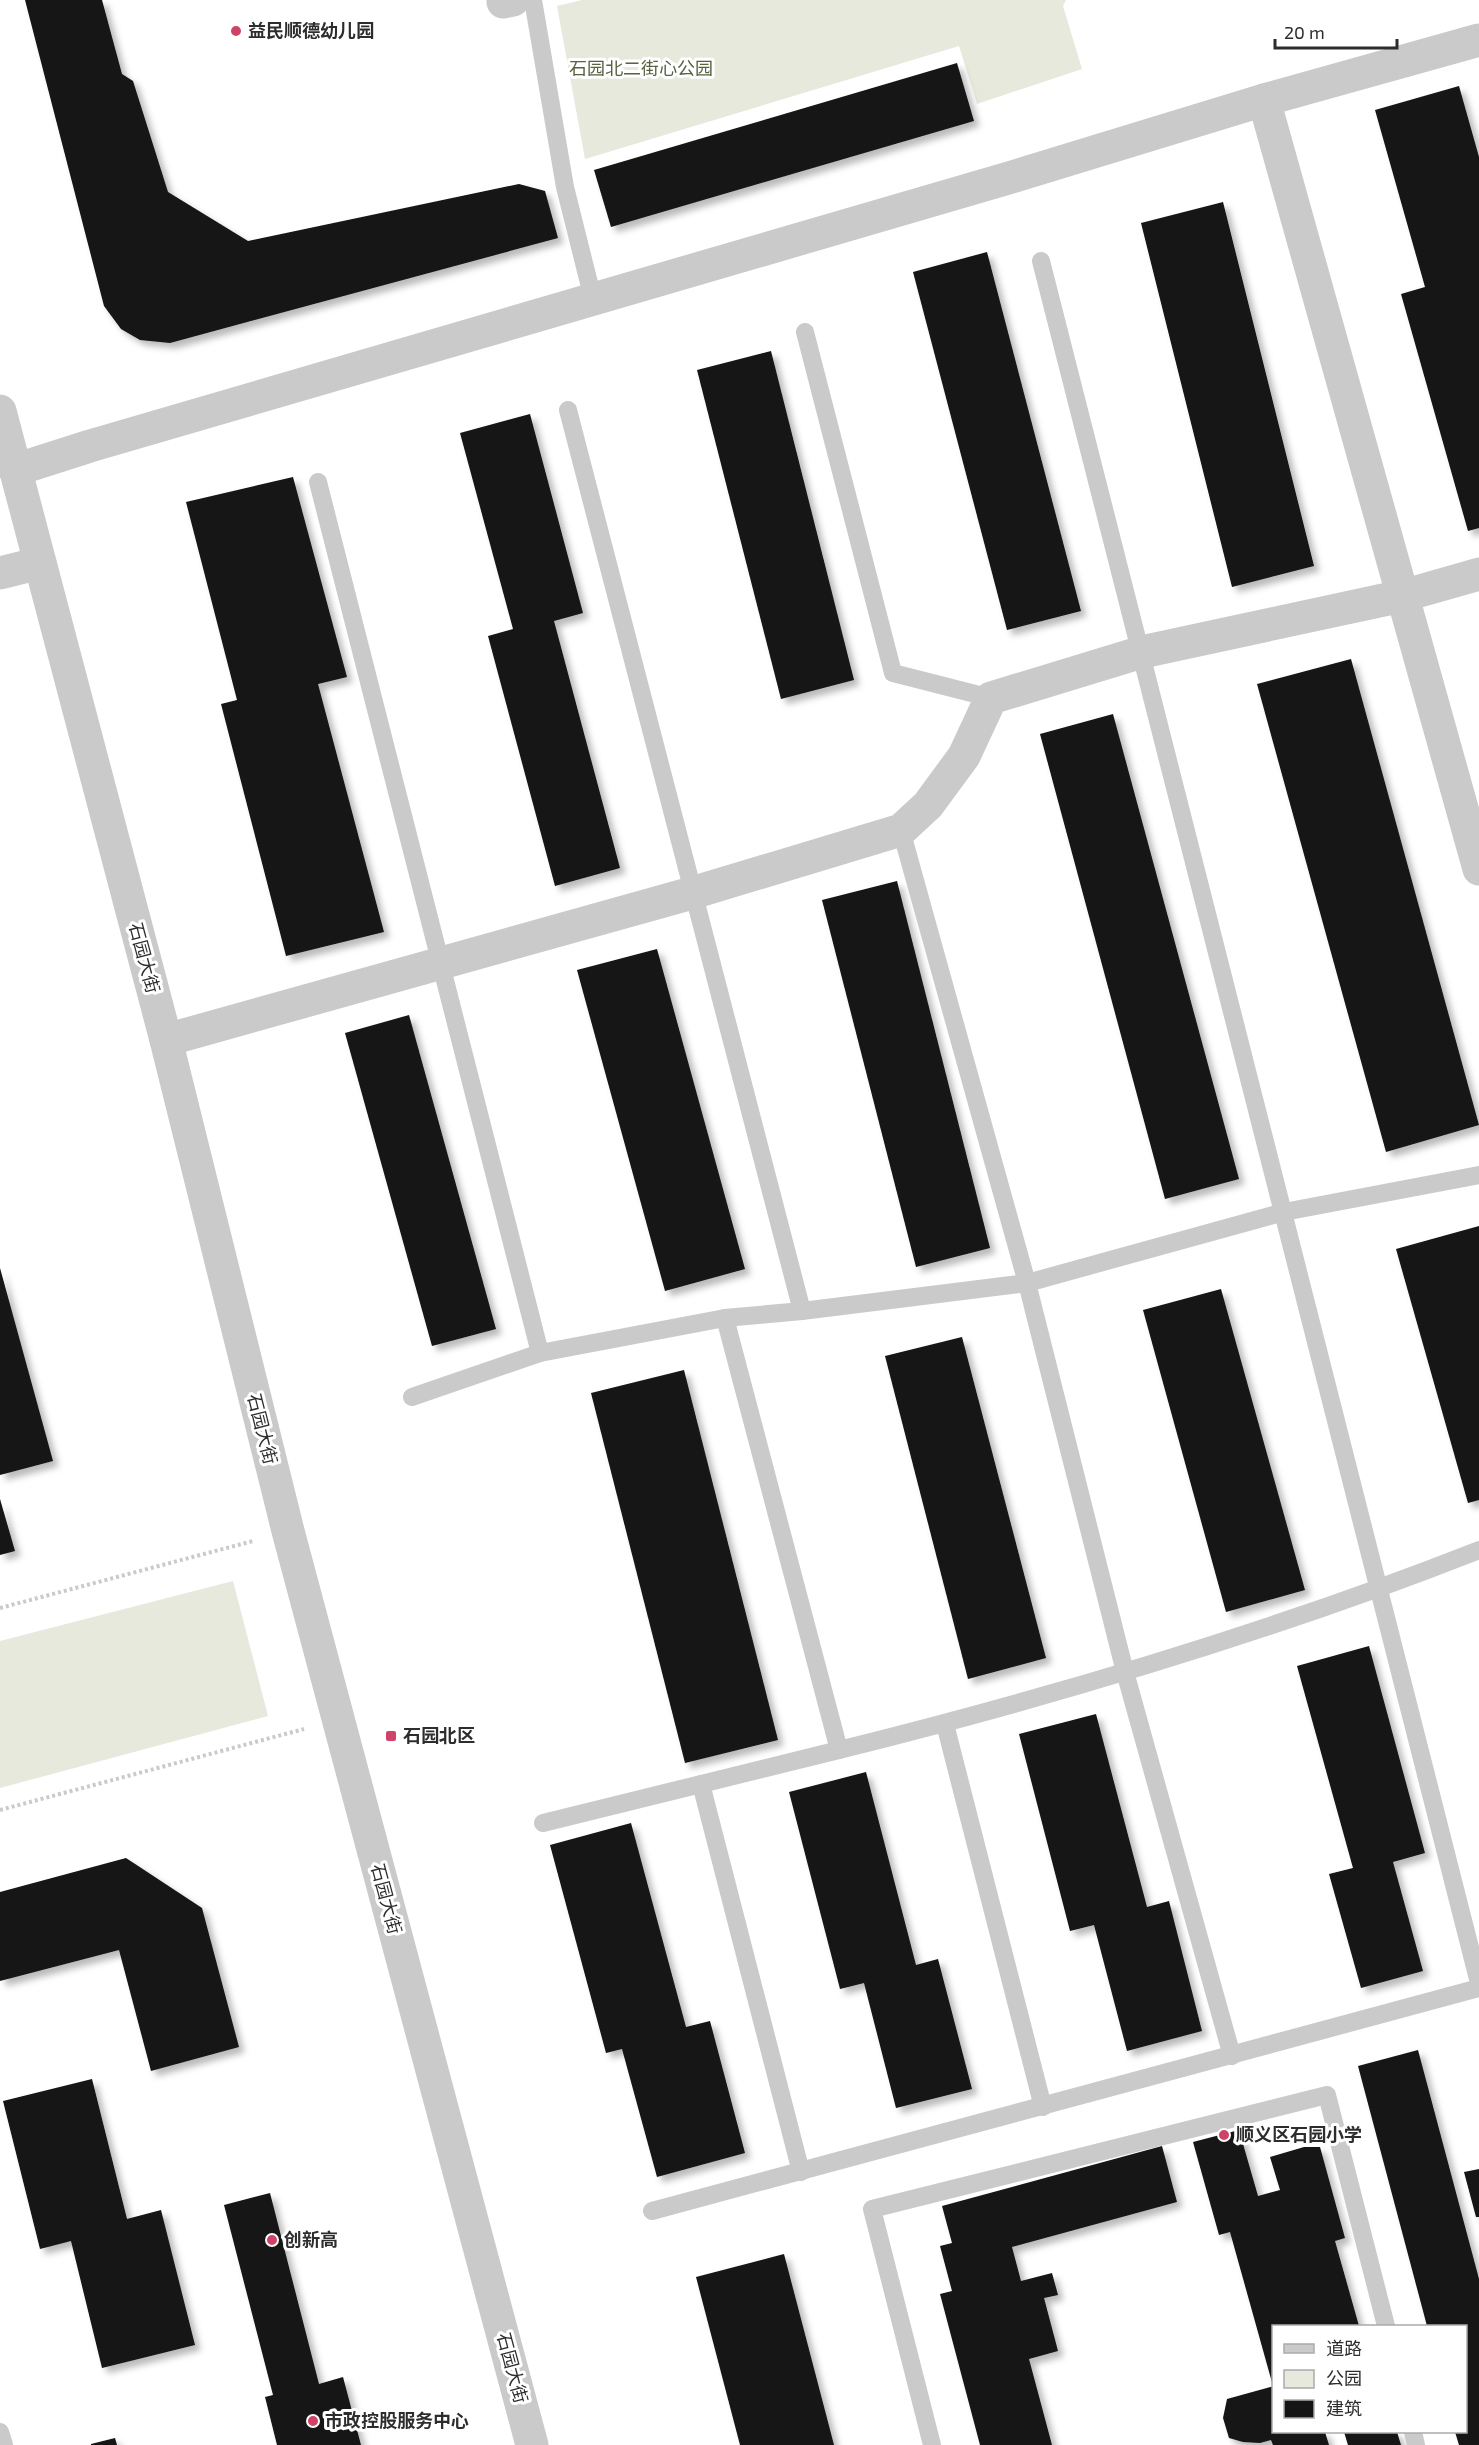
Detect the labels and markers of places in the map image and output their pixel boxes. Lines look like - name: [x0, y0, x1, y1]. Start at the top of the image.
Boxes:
- place label: 益民顺德幼儿园: [248, 19, 374, 41]
- marker: 益民顺德幼儿园: [229, 24, 243, 38]
- place label: 石园北区: [403, 1724, 475, 1746]
- marker: 石园北区: [384, 1729, 398, 1743]
- place label: 顺义区石园小学: [1236, 2123, 1362, 2145]
- marker: 顺义区石园小学: [1217, 2128, 1231, 2142]
- place label: 创新高: [284, 2228, 338, 2250]
- marker: 创新高: [265, 2233, 279, 2247]
- place label: 市政控股服务中心: [325, 2409, 469, 2431]
- marker: 市政控股服务中心: [306, 2414, 320, 2428]

